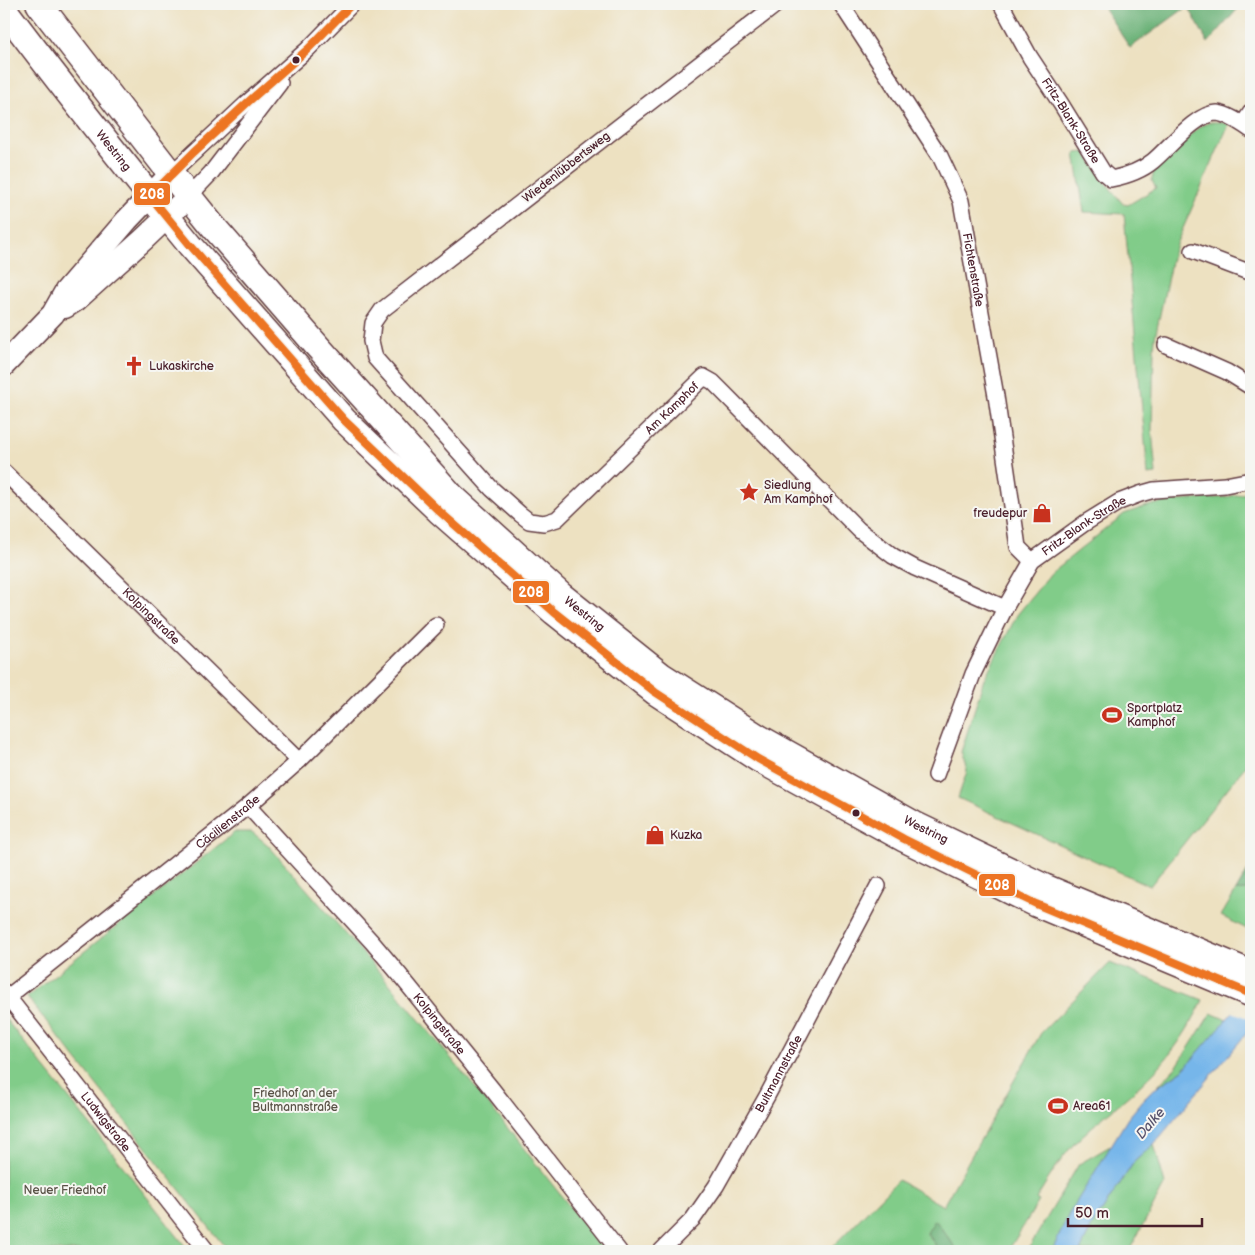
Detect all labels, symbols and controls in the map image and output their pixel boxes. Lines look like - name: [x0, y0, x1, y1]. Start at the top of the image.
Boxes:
- unlabelled marker: [291, 55, 301, 65]
- street label: Fritz-Blank-Straße: [1038, 75, 1103, 167]
- street label: Westring: [92, 127, 134, 174]
- street label: Wiedenlübbertsweg: [520, 128, 613, 206]
- line badge: 208: [133, 182, 171, 206]
- text: 208: [139, 186, 165, 203]
- street label: Fichtenstraße: [959, 232, 987, 308]
- church icon: Lukaskirche: [123, 355, 145, 377]
- place label: Lukaskirche: [149, 359, 214, 374]
- street label: Am Kamphof: [642, 379, 702, 438]
- place label: Siedlung Am Kamphof: [764, 478, 833, 507]
- place icon: Siedlung Am Kamphof: [738, 481, 760, 503]
- street label: Fritz-Blank-Straße: [1039, 493, 1128, 560]
- shop icon: freudepur: [1031, 502, 1053, 524]
- place label: freudepur: [974, 506, 1028, 521]
- line badge: 208: [512, 580, 550, 604]
- text: 208: [518, 584, 544, 601]
- street label: Kolpingstraße: [119, 585, 183, 648]
- street label: Westring: [561, 593, 608, 635]
- place label: Sportplatz Kamphof: [1127, 701, 1182, 730]
- sports icon: Sportplatz Kamphof: [1101, 704, 1123, 726]
- street label: Cäcilienstraße: [193, 792, 263, 853]
- unlabelled marker: [851, 808, 861, 818]
- street label: Westring: [901, 813, 951, 847]
- shop icon: Kuzka: [644, 824, 666, 846]
- place label: Kuzka: [670, 828, 703, 843]
- line badge: 208: [978, 873, 1016, 897]
- text: 208: [984, 877, 1010, 894]
- street label: Kolpingstraße: [410, 990, 468, 1058]
- street label: Bultmannstraße: [752, 1033, 806, 1116]
- park label: Friedhof an der Bultmannstraße: [252, 1086, 338, 1115]
- street label: Ludwigstraße: [77, 1089, 134, 1155]
- sports icon: Area61: [1047, 1095, 1069, 1117]
- place label: Area61: [1073, 1099, 1110, 1114]
- water label: Dalke: [1132, 1104, 1169, 1142]
- park label: Neuer Friedhof: [24, 1183, 107, 1198]
- scale bar: [1068, 1195, 1201, 1227]
- text: 50 m: [1075, 1204, 1109, 1223]

